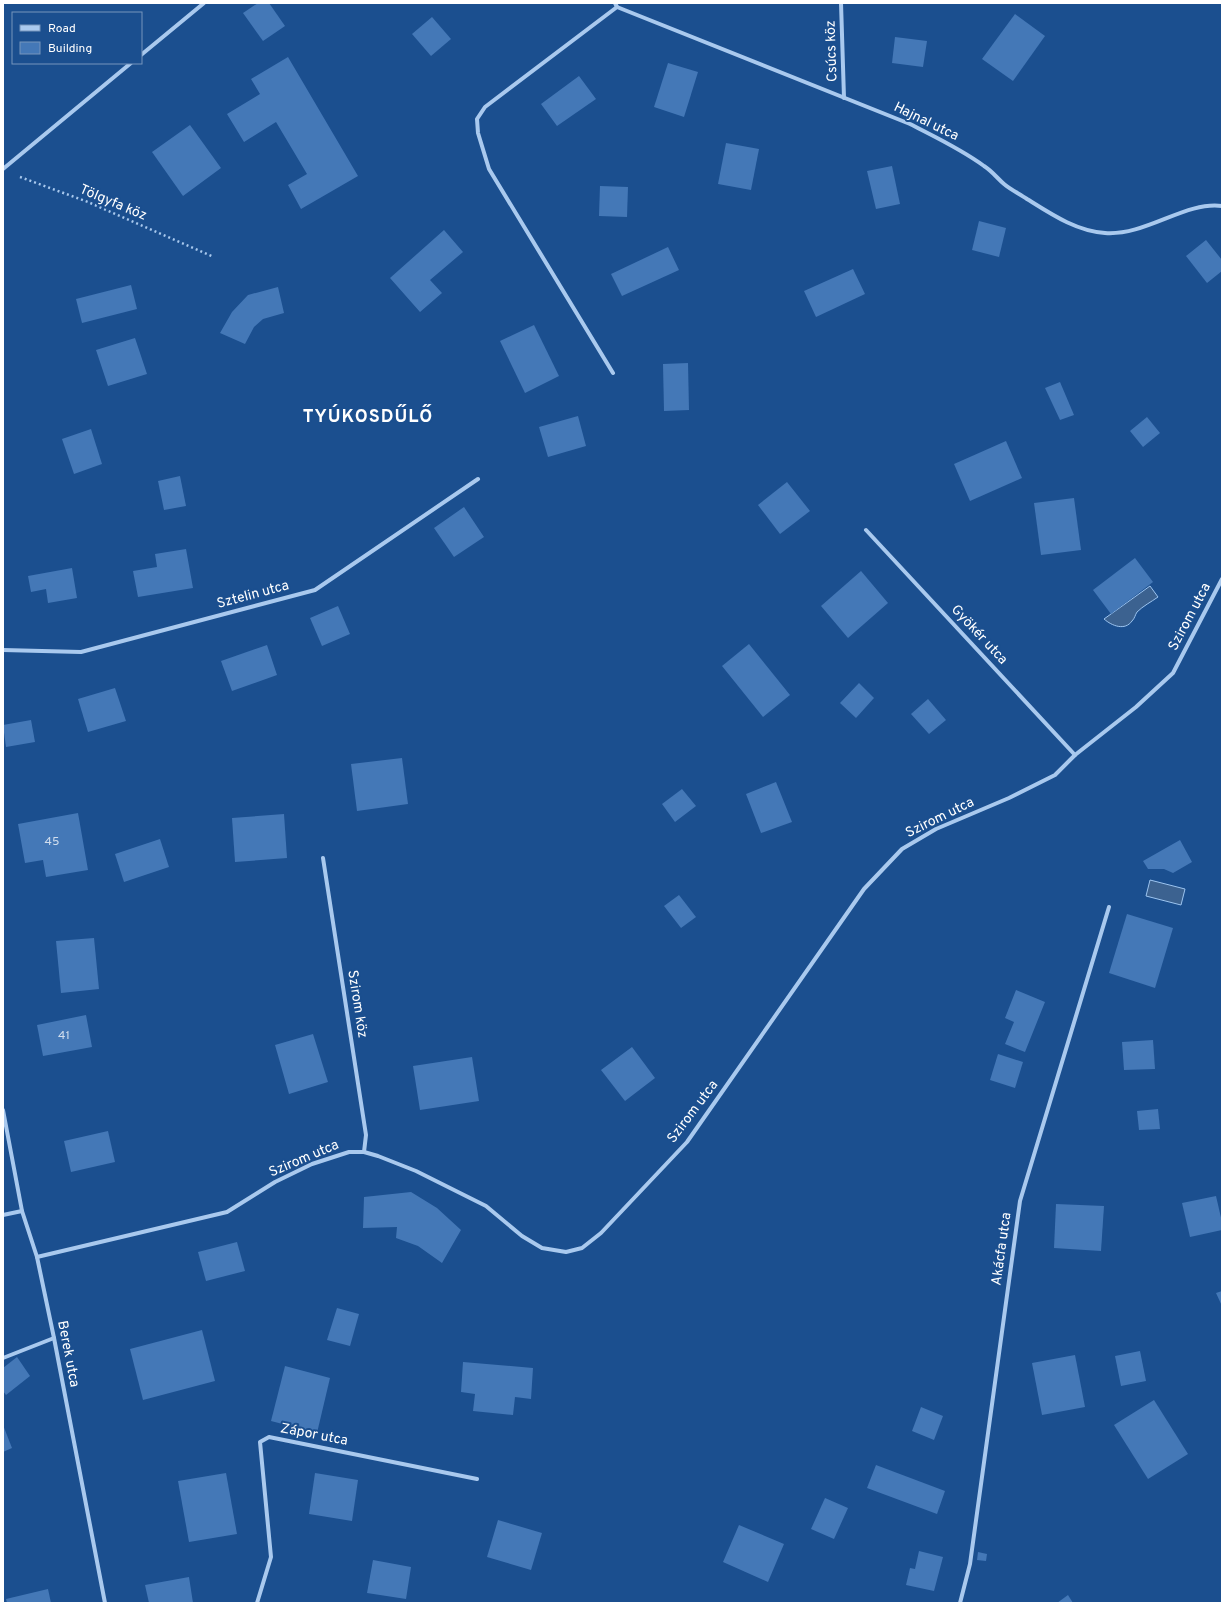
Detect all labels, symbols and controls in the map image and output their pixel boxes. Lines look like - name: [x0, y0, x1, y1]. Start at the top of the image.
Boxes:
- legend: [12, 12, 142, 64]
- street label: Csúcs köz: [822, 20, 842, 82]
- text: Road: [48, 21, 76, 37]
- text: Building: [48, 41, 92, 57]
- street label: Hajnal utca: [891, 99, 961, 145]
- street label: Tölgyfa köz: [77, 181, 149, 225]
- district label: TYÚKOSDŰLŐ: [303, 404, 433, 429]
- street label: Sztelin utca: [215, 577, 291, 613]
- street label: Szirom utca: [1165, 580, 1215, 654]
- street label: Gyökér utca: [947, 602, 1011, 668]
- street label: Szirom utca: [903, 794, 977, 842]
- house number: 45: [45, 834, 59, 850]
- street label: Szirom köz: [343, 969, 371, 1039]
- house number: 41: [58, 1028, 70, 1044]
- street label: Szirom utca: [664, 1077, 722, 1147]
- street label: Szirom utca: [266, 1137, 342, 1181]
- street label: Akácfa utca: [988, 1211, 1016, 1287]
- street label: Berek utca: [53, 1319, 83, 1389]
- street label: Zápor utca: [279, 1420, 349, 1450]

